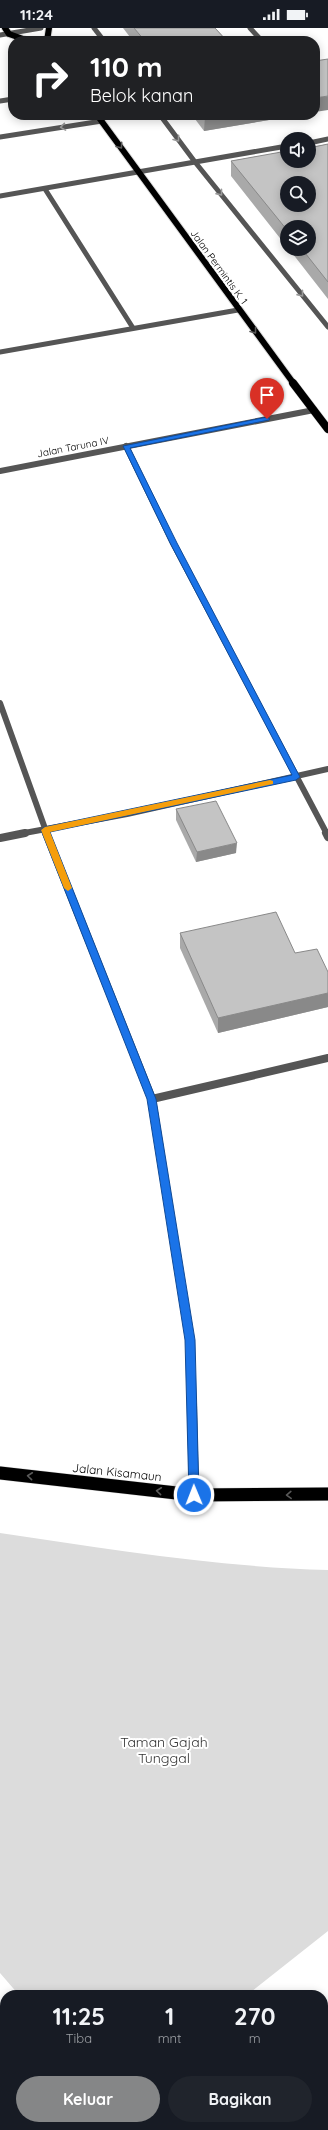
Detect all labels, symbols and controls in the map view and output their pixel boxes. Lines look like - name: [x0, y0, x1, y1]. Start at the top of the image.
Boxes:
- text: 11:24: [20, 5, 53, 24]
- text: 110 m: [90, 49, 163, 84]
- icon: right: [24, 52, 76, 104]
- text: Belok kanan: [90, 84, 193, 107]
- one-way arrow: [60, 123, 66, 131]
- map controls: [280, 132, 316, 256]
- button: sound: [280, 132, 316, 168]
- one-way arrow: [173, 134, 180, 141]
- one-way arrow: [115, 142, 122, 149]
- button: search: [280, 176, 316, 212]
- one-way arrow: [215, 188, 222, 195]
- button: layers: [280, 220, 316, 256]
- street label: Jalan Permintis K. 1: [188, 227, 250, 307]
- one-way arrow: [297, 289, 304, 296]
- one-way arrow: [249, 326, 256, 333]
- pin: [250, 378, 284, 419]
- icon: arrive: [256, 384, 278, 406]
- street label: Jalan Taruna IV: [36, 434, 110, 460]
- street label: Jalan Kisamaun: [72, 1460, 162, 1484]
- one-way arrow: [27, 1472, 33, 1481]
- position arrow: [173, 1474, 215, 1516]
- one-way arrow: [156, 1487, 162, 1496]
- one-way arrow: [286, 1491, 292, 1499]
- park label: Taman Gajah Tunggal: [120, 1733, 208, 1767]
- text: 11:25: [52, 2001, 105, 2031]
- text: 1: [165, 2001, 174, 2031]
- text: 270: [234, 2001, 275, 2031]
- text: Tiba: [66, 2030, 92, 2046]
- text: mnt: [158, 2030, 181, 2046]
- text: m: [249, 2030, 261, 2046]
- button: Keluar: [16, 2076, 160, 2122]
- button: Bagikan: [168, 2076, 312, 2122]

